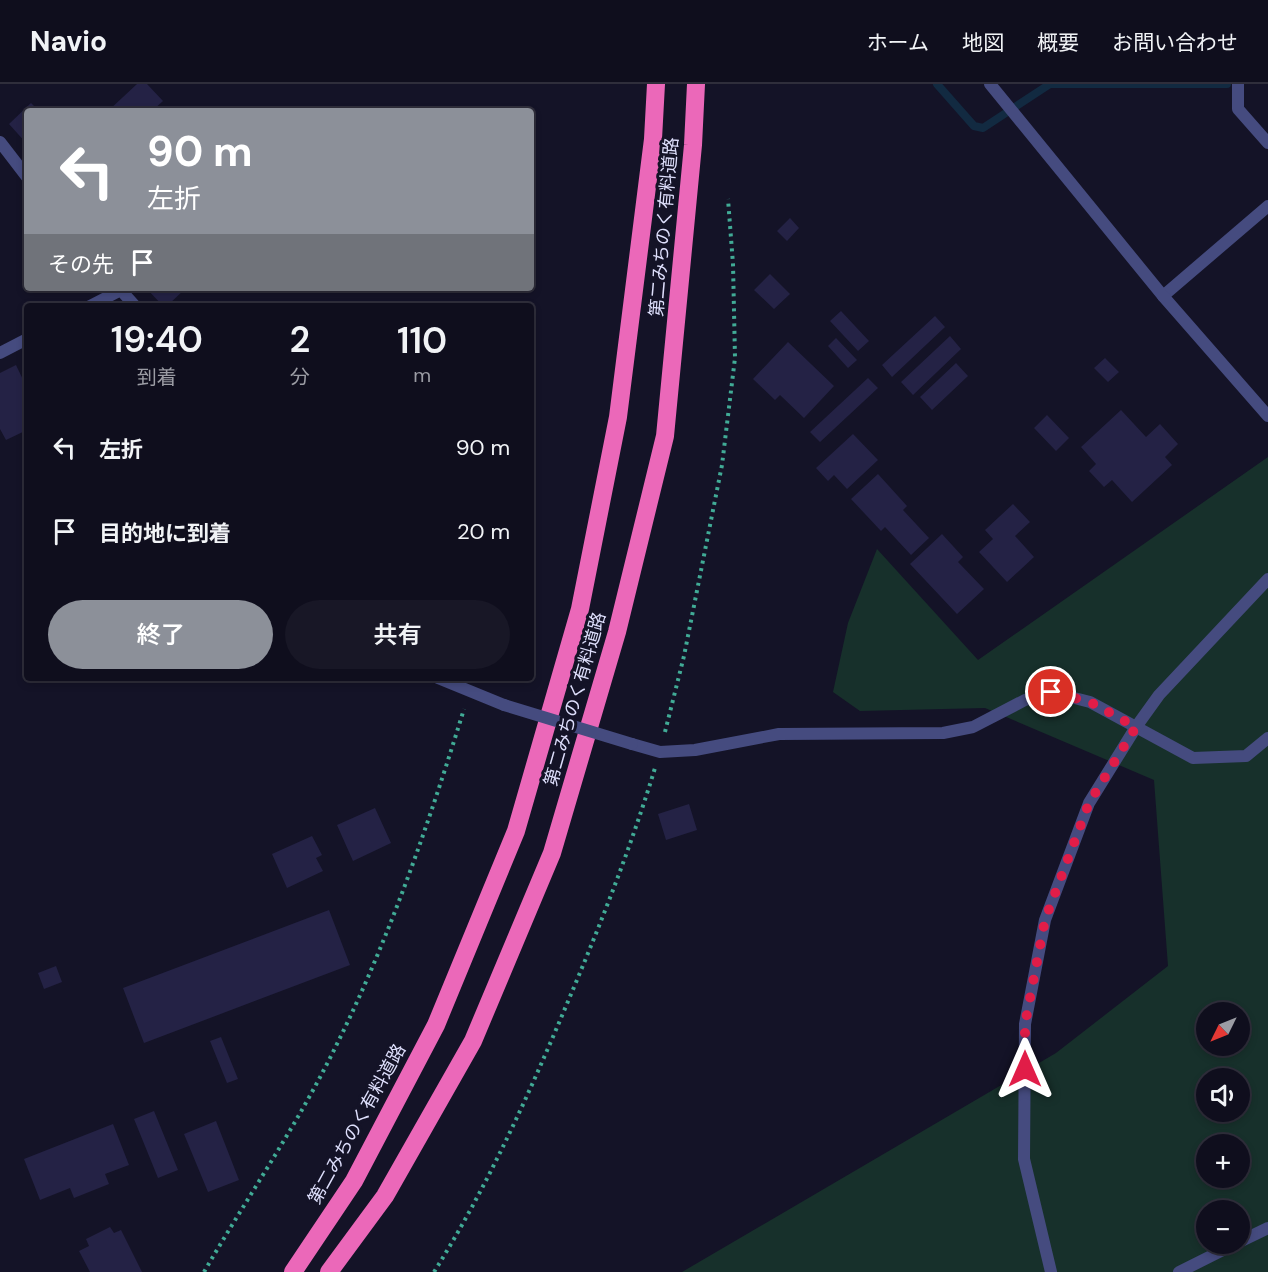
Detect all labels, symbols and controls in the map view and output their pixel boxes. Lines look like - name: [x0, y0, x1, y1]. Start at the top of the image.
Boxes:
- text: Navio: [30, 23, 107, 60]
- text: ホーム: [867, 29, 929, 57]
- text: 地図: [962, 29, 1004, 57]
- text: 概要: [1037, 29, 1079, 57]
- text: お問い合わせ: [1112, 29, 1238, 57]
- text: 90 m: [147, 124, 253, 179]
- icon: left: [48, 132, 126, 210]
- street label: 第二みちのく有料道路: [644, 136, 684, 318]
- text: 左折: [147, 181, 201, 216]
- icon: arrive: [126, 246, 159, 279]
- text: その先: [48, 250, 114, 279]
- text: 19:40: [111, 316, 203, 363]
- text: 2: [290, 316, 310, 363]
- text: 110: [397, 317, 447, 364]
- text: m: [413, 362, 431, 388]
- text: 到着: [137, 364, 177, 390]
- text: 分: [290, 364, 310, 390]
- icon: left: [48, 431, 81, 464]
- text: 90 m: [456, 433, 510, 462]
- text: 左折: [99, 435, 143, 464]
- icon: arrive: [48, 515, 81, 548]
- text: 20 m: [457, 517, 510, 546]
- text: 目的地に到着: [99, 519, 231, 548]
- button: 終了: [48, 600, 273, 669]
- button: 共有: [285, 600, 510, 669]
- street label: 第二みちのく有料道路: [539, 609, 611, 789]
- pin: [1025, 666, 1076, 717]
- icon: arrive: [1034, 675, 1067, 708]
- north arrow: [1196, 1002, 1250, 1056]
- map controls: [1196, 1002, 1250, 1254]
- position arrow: [993, 1037, 1057, 1101]
- street label: 第二みちのく有料道路: [303, 1039, 411, 1209]
- button: sound: [1196, 1068, 1250, 1122]
- button: +: [1196, 1134, 1250, 1188]
- button: −: [1196, 1200, 1250, 1254]

